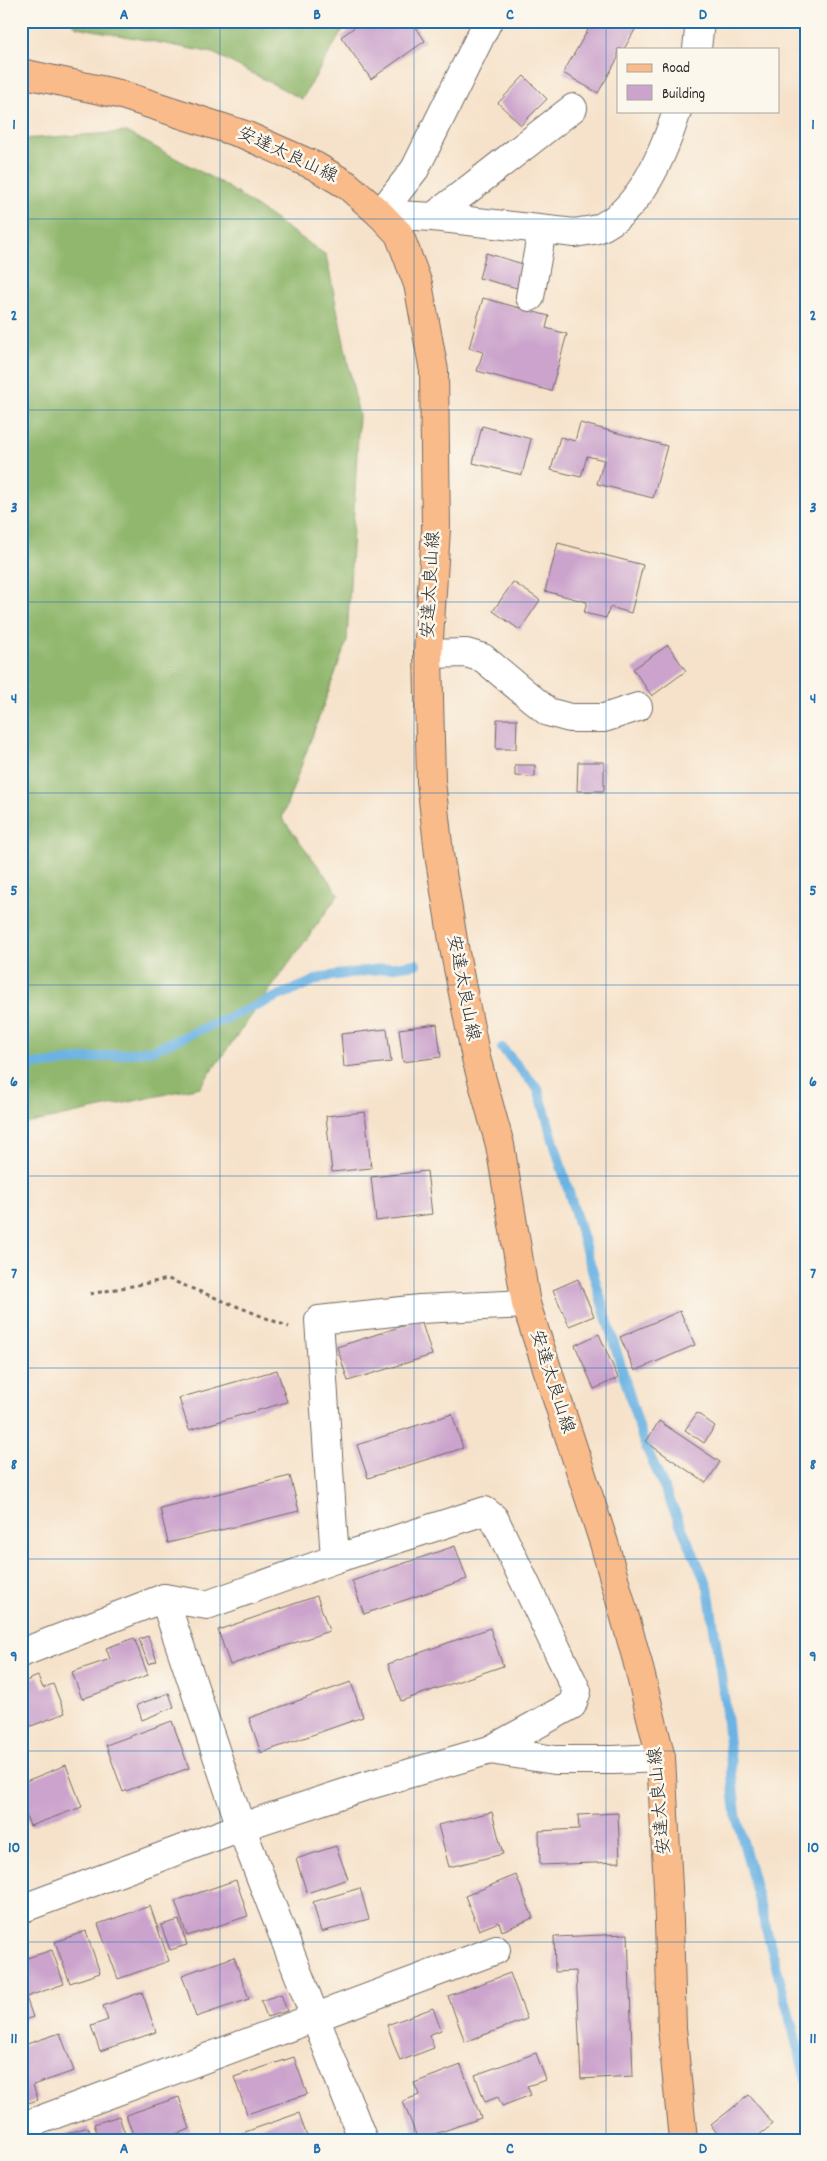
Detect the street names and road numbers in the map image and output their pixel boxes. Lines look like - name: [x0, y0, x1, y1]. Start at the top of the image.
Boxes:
- street label: 安達太良山線: [233, 122, 341, 190]
- street label: 安達太良山線: [417, 530, 447, 640]
- street label: 安達太良山線: [439, 933, 485, 1043]
- street label: 安達太良山線: [522, 1327, 580, 1437]
- street label: 安達太良山線: [644, 1746, 678, 1856]

